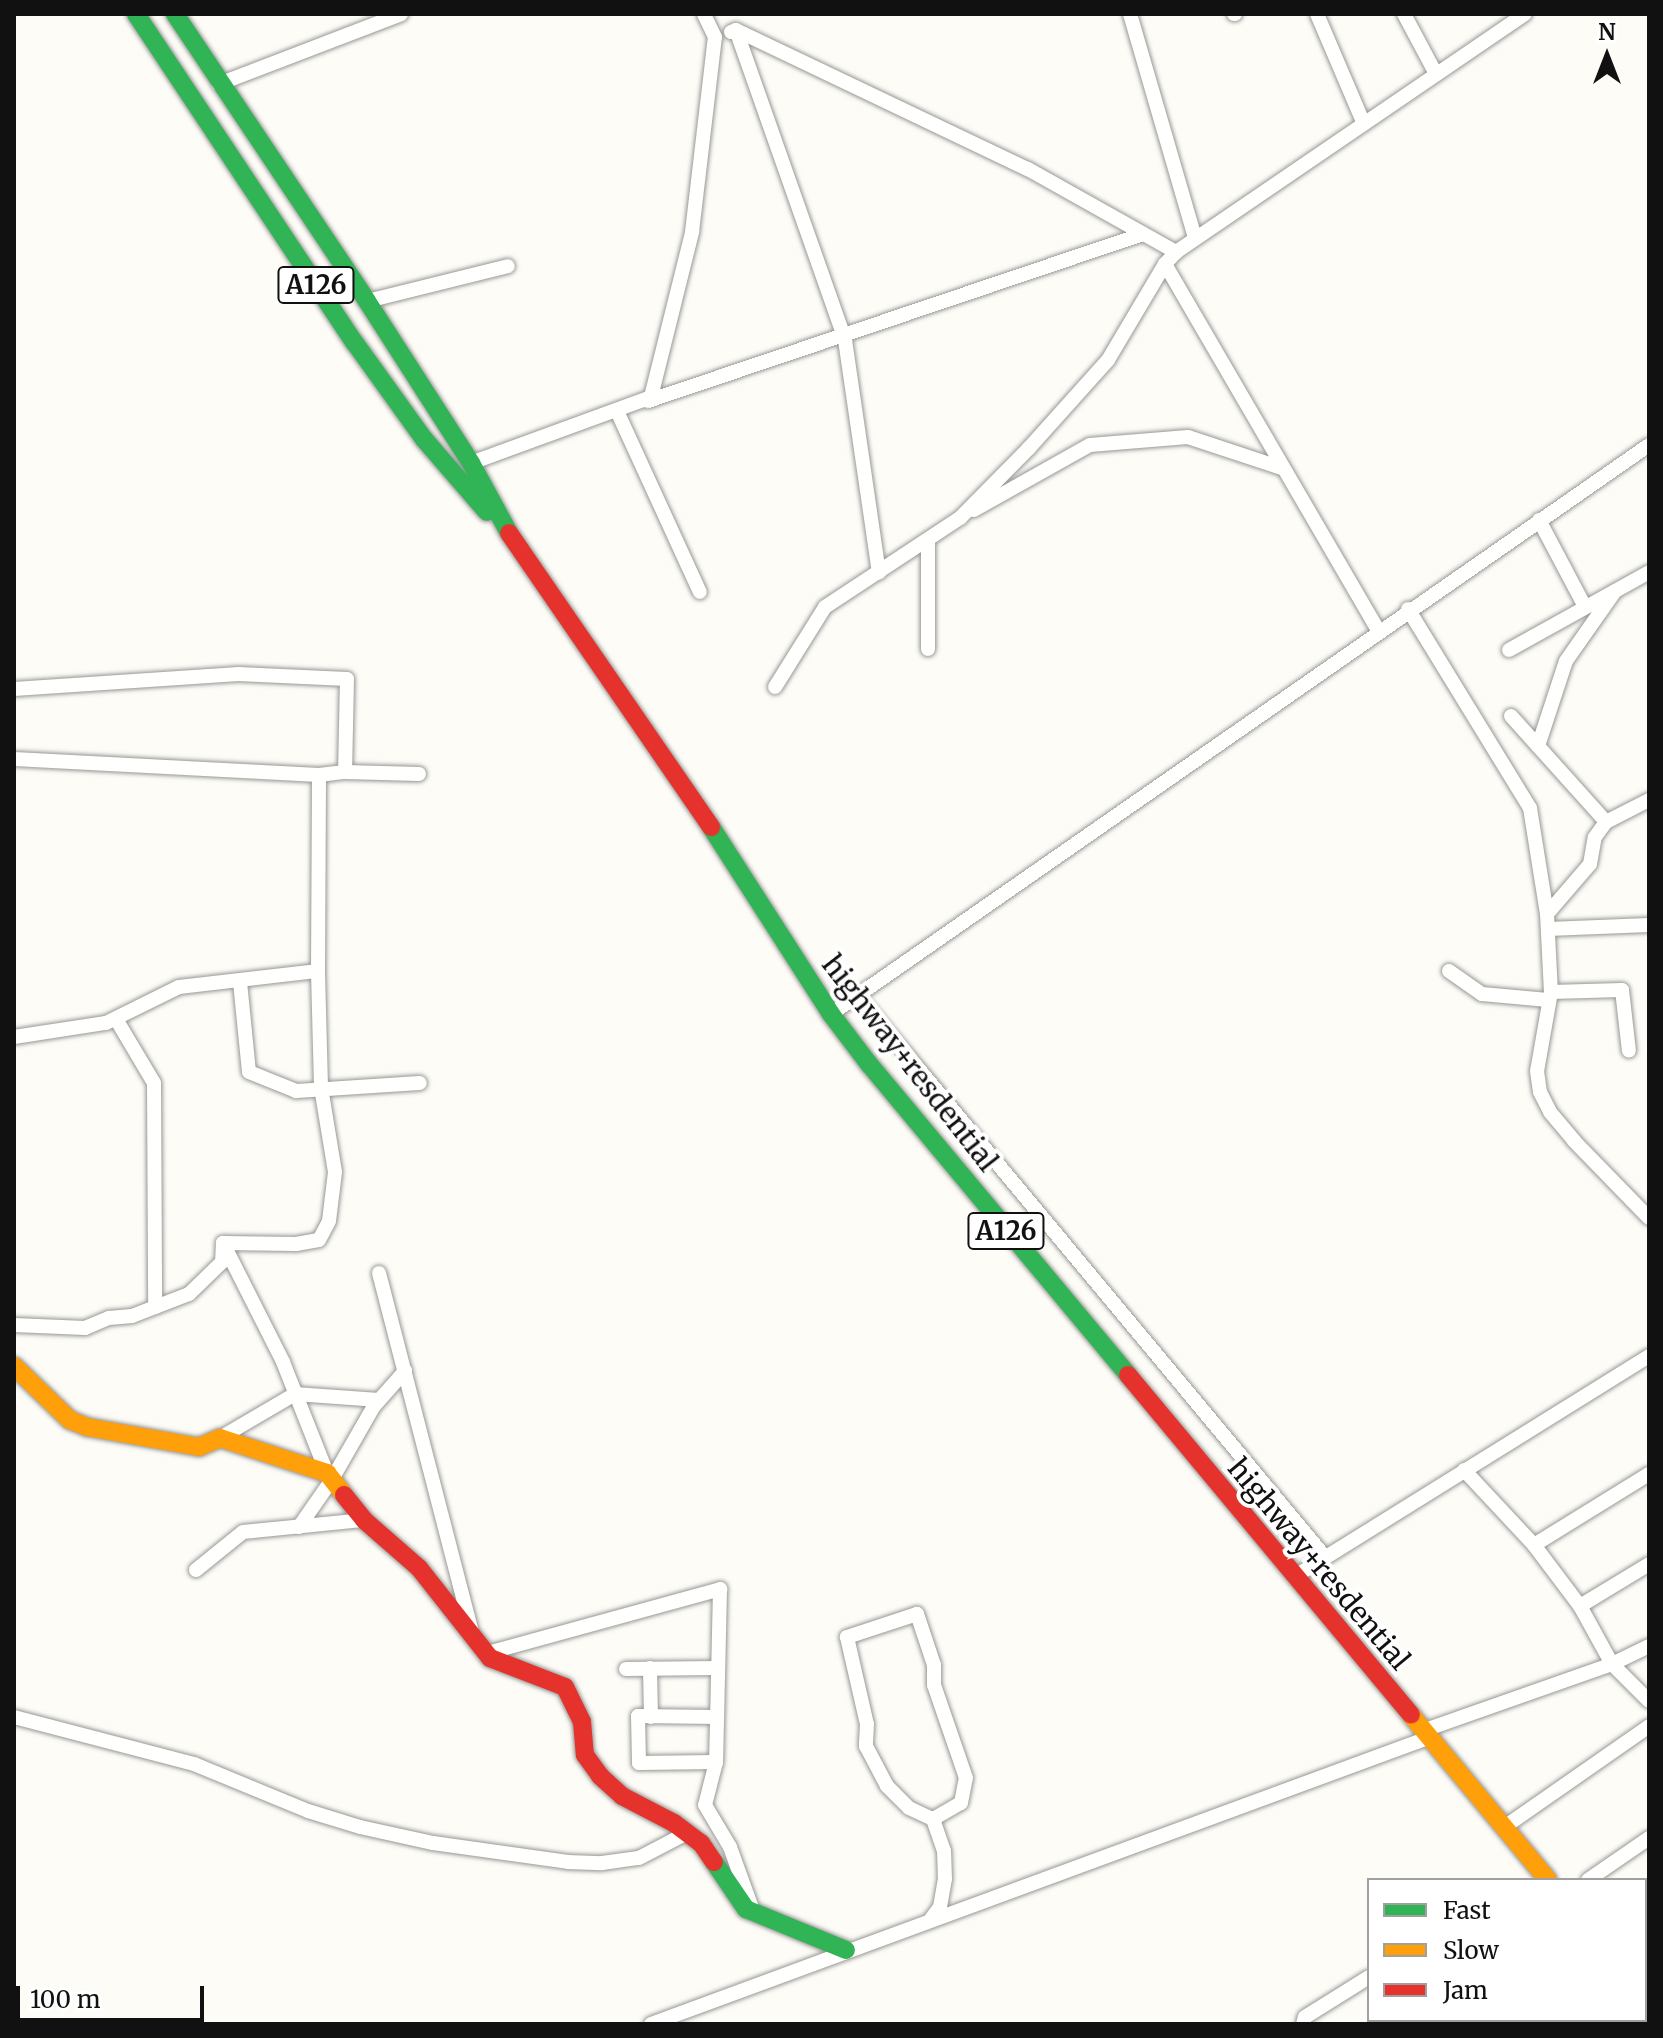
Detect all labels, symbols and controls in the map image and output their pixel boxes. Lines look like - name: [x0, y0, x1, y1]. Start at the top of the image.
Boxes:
- north arrow: [1567, 16, 1647, 96]
- text: N: [1598, 18, 1616, 46]
- road number: A126: [276, 263, 356, 307]
- street label: highway+resdential: [815, 948, 1005, 1178]
- road number: A126: [966, 1209, 1046, 1253]
- street label: highway+resdential: [1221, 1452, 1417, 1676]
- legend: [1367, 1878, 1647, 2022]
- text: Fast: [1443, 1895, 1491, 1926]
- text: Slow: [1443, 1935, 1499, 1966]
- scale bar: [20, 1970, 208, 2020]
- text: Jam: [1443, 1975, 1488, 2006]
- text: 100 m: [30, 1984, 100, 2015]

